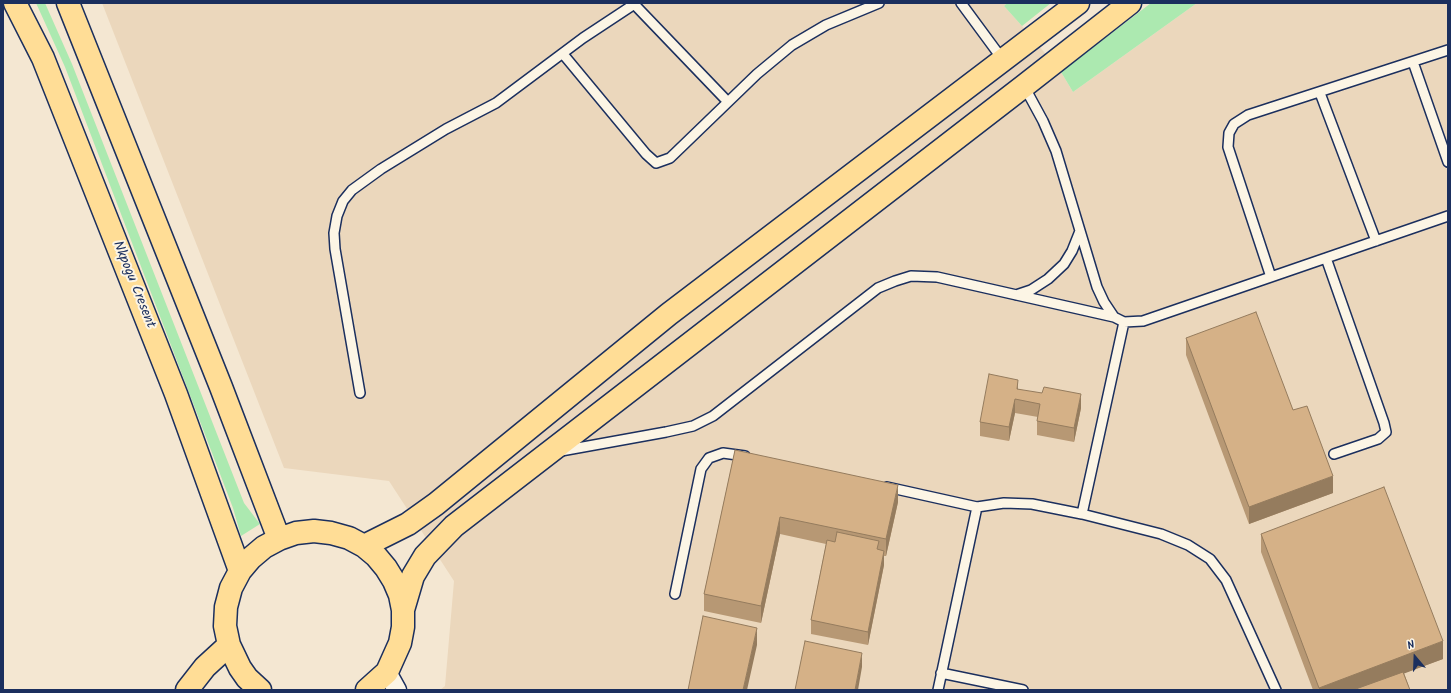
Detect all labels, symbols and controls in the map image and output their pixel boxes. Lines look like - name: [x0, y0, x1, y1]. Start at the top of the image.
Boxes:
- street label: Nkpogu Cresent: [108, 239, 158, 331]
- text: N: [1405, 636, 1417, 655]
- north arrow: [1395, 637, 1435, 677]

